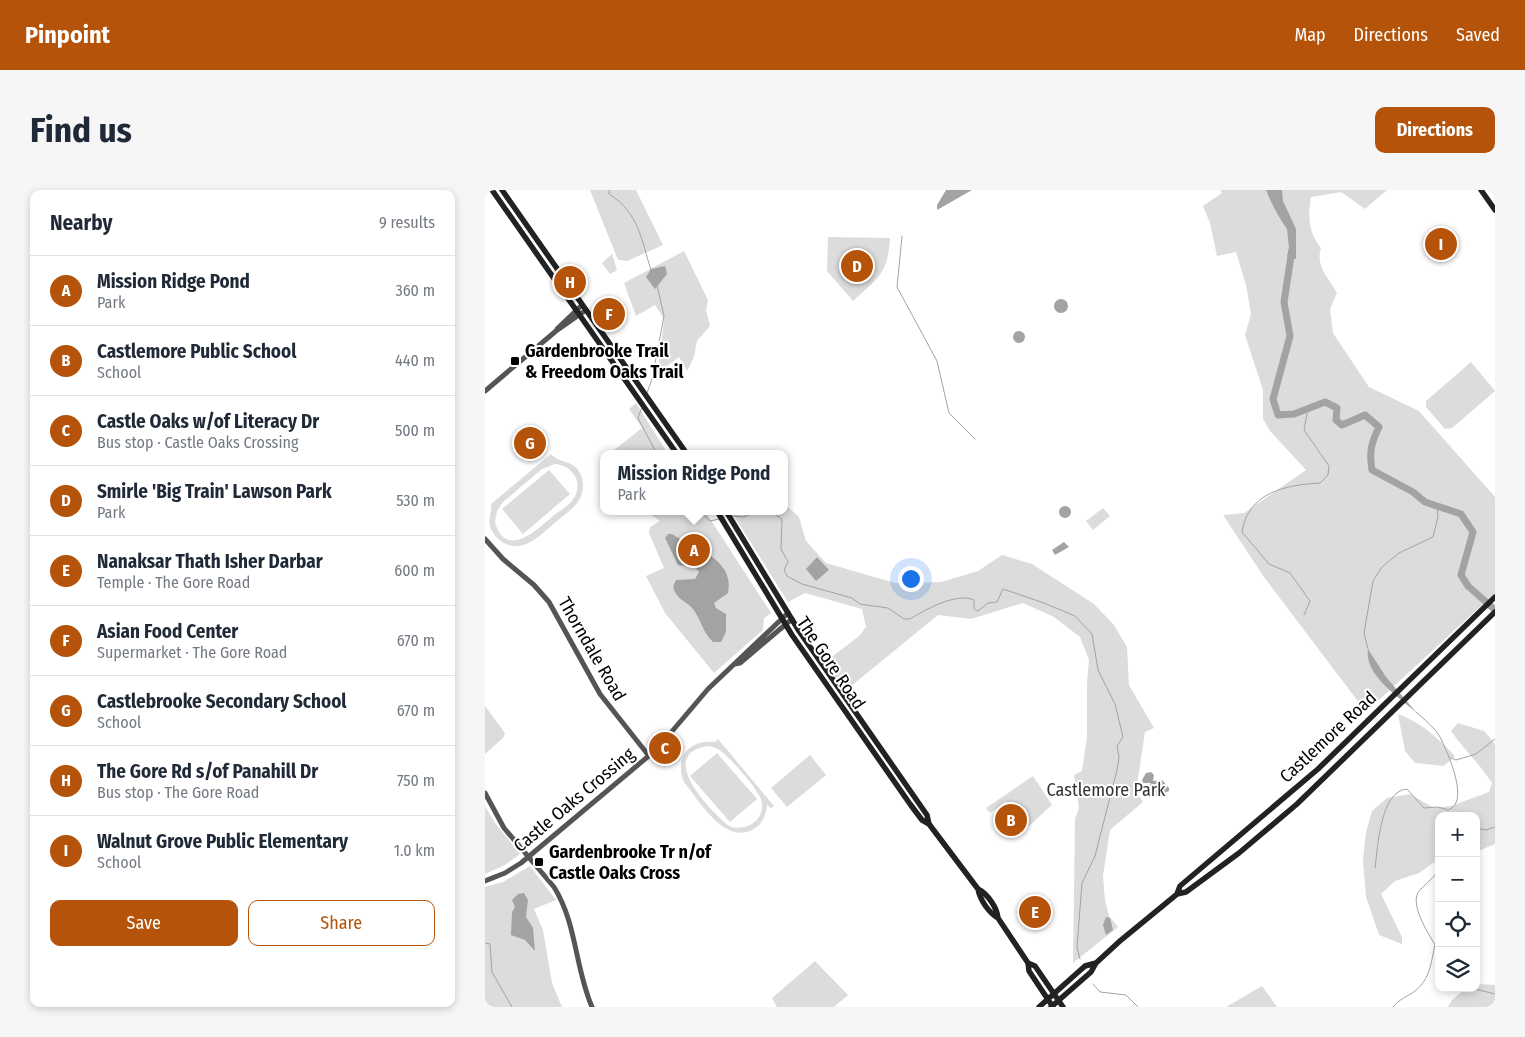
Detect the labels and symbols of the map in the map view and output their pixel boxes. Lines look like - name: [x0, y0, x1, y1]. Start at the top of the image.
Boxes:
- pin: I: [1425, 225, 1457, 263]
- pin: D: [841, 247, 873, 285]
- pin: H: [554, 263, 586, 301]
- pin: F: [593, 295, 625, 333]
- place label: Gardenbrooke Trail & Freedom Oaks Trail: [525, 340, 684, 383]
- marker: Gardenbrooke Trail & Freedom Oaks Trail: [509, 355, 521, 367]
- pin: G: [514, 424, 546, 462]
- pin: A: [678, 531, 710, 569]
- your location: [898, 566, 924, 592]
- street label: Thorndale Road: [553, 593, 631, 705]
- street label: The Gore Road: [792, 613, 870, 713]
- street label: Castlemore Road: [1275, 687, 1381, 787]
- pin: C: [649, 729, 681, 767]
- street label: Castle Oaks Crossing: [509, 743, 639, 857]
- park label: Castlemore Park: [1047, 779, 1166, 801]
- pin: B: [995, 801, 1027, 839]
- place label: Gardenbrooke Tr n/of Castle Oaks Cross: [549, 841, 713, 884]
- marker: Gardenbrooke Tr n/of Castle Oaks Cross: [533, 856, 545, 868]
- pin: E: [1019, 893, 1051, 931]

